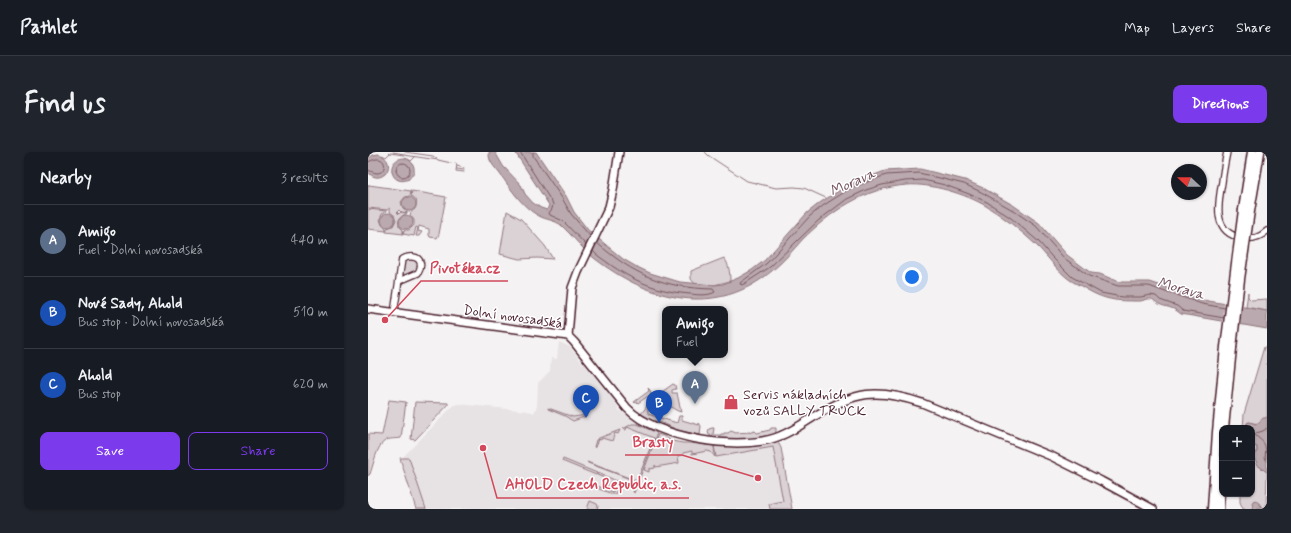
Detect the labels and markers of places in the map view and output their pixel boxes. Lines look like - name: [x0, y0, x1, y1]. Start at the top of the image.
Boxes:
- callout: Pivotéka.cz: [421, 254, 508, 281]
- pin: A: [682, 371, 708, 404]
- pin: C: [573, 385, 599, 418]
- place label: Servis nákladních vozů SALLY TRUCK: [743, 386, 867, 420]
- pin: B: [646, 390, 672, 423]
- shop icon: Servis nákladních vozů SALLY TRUCK: [722, 393, 740, 411]
- callout: Brasty: [625, 428, 682, 455]
- callout: AHOLD Czech Republic, a.s.: [497, 471, 689, 498]

